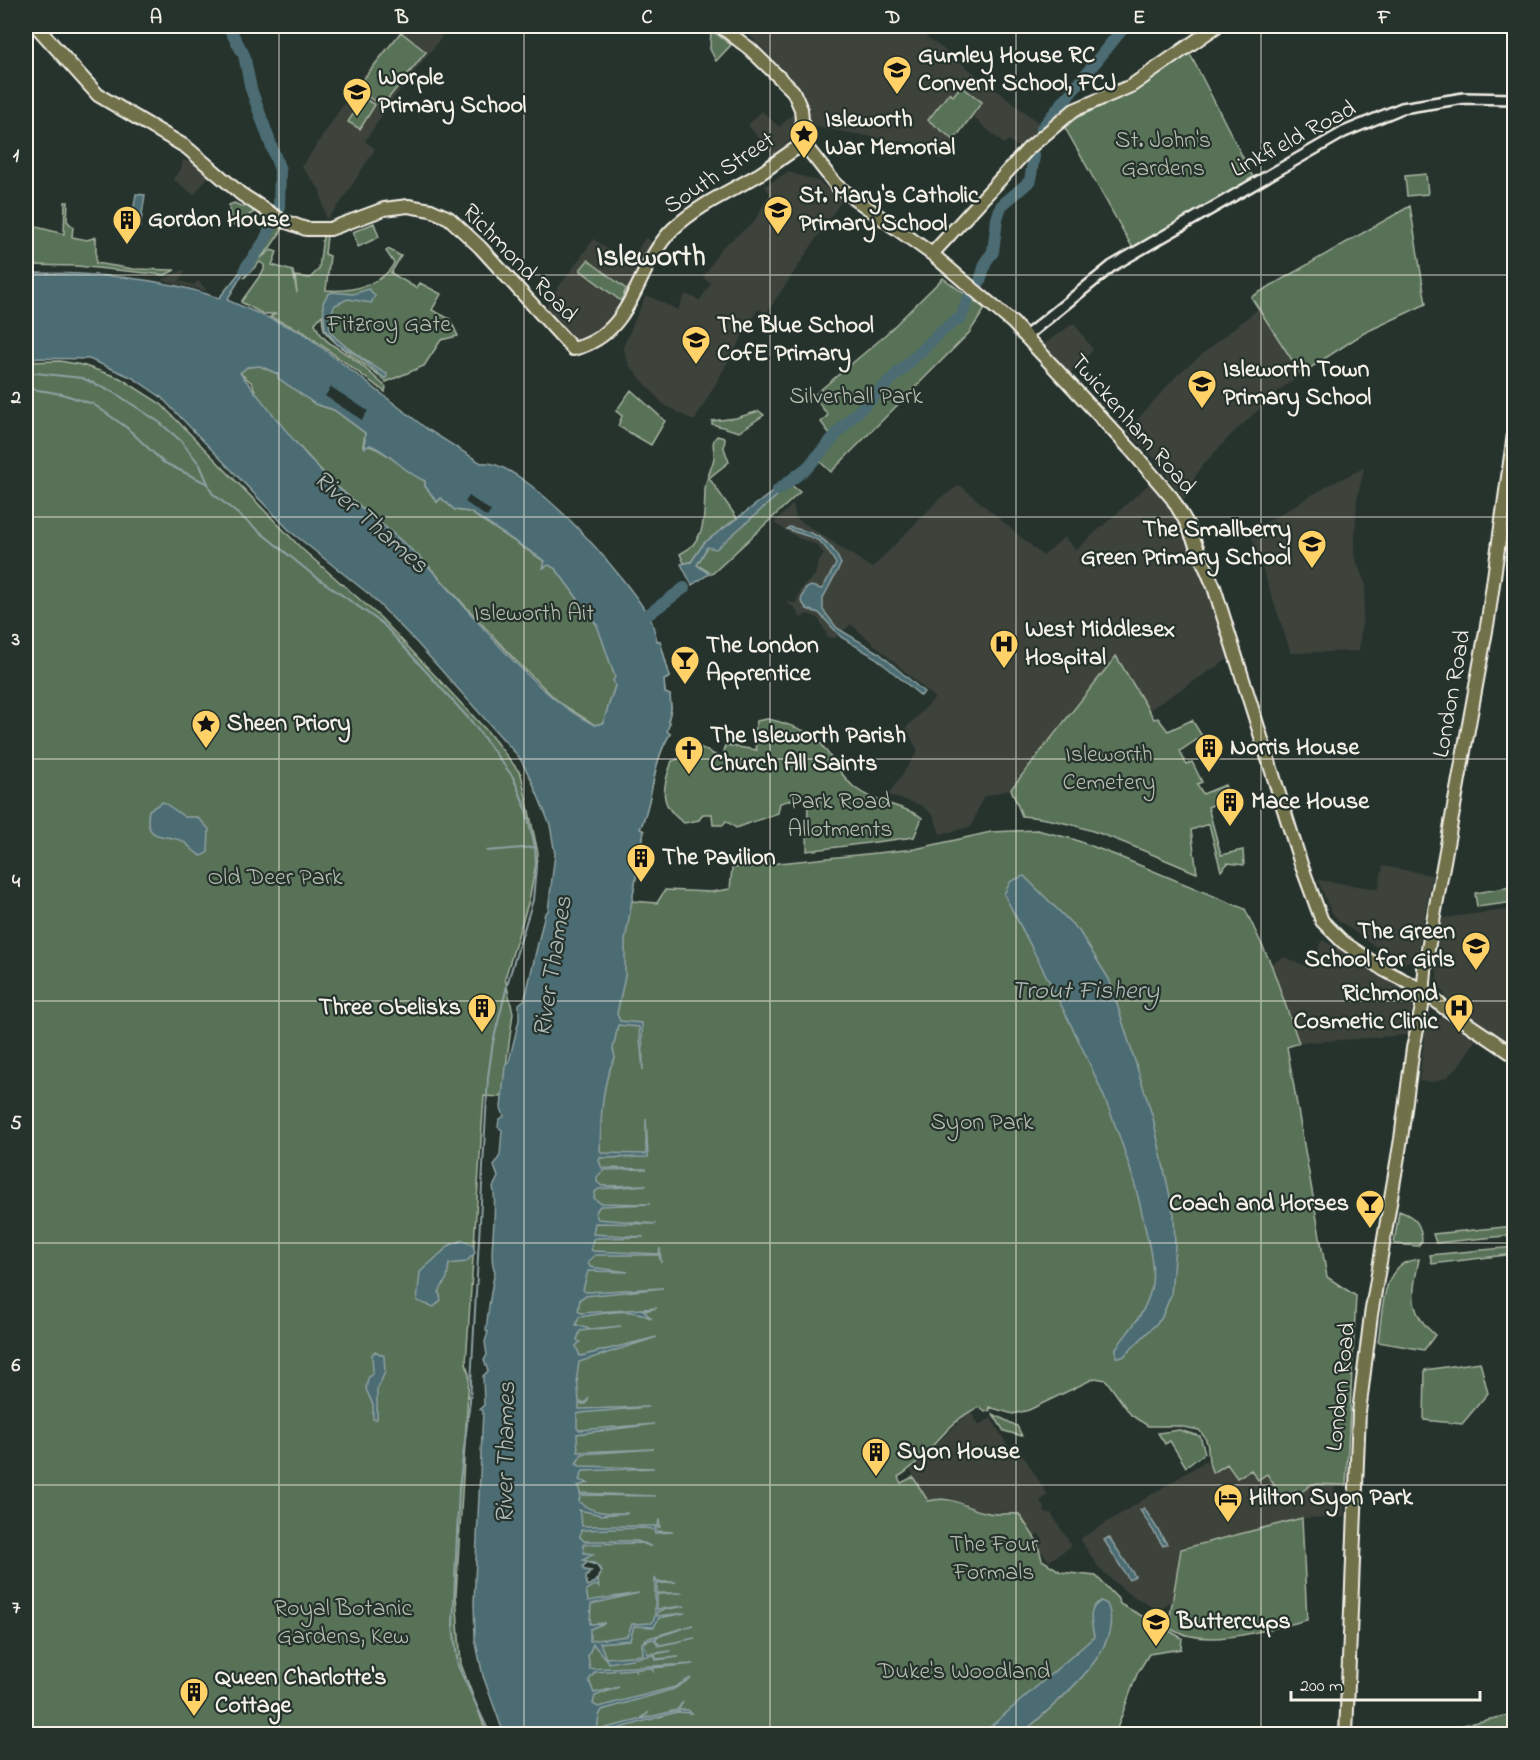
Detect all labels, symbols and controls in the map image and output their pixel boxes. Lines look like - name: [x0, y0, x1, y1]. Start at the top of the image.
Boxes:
- text: A: [150, 4, 162, 33]
- text: B: [394, 4, 409, 33]
- text: C: [642, 4, 653, 33]
- text: D: [885, 4, 900, 33]
- text: E: [1133, 4, 1145, 33]
- text: F: [1377, 4, 1391, 33]
- place label: Gumley House RC Convent School, FCJ: [918, 39, 1117, 102]
- school or university icon: Gumley House RC Convent School, FCJ: [881, 54, 913, 96]
- place label: Worple Primary School: [378, 61, 526, 125]
- school or university icon: Worple Primary School: [341, 76, 373, 118]
- street label: Linkfield Road: [1225, 92, 1363, 188]
- place label: Isleworth War Memorial: [825, 103, 955, 166]
- place icon: Isleworth War Memorial: [788, 118, 820, 160]
- street label: South Street: [657, 124, 783, 224]
- park label: St. John's Gardens: [1115, 124, 1211, 187]
- text: 1: [13, 142, 20, 171]
- place label: St. Mary's Catholic Primary School: [799, 179, 980, 243]
- school or university icon: St. Mary's Catholic Primary School: [762, 194, 794, 236]
- street label: Richmond Road: [453, 196, 586, 332]
- place label: Gordon House: [148, 203, 291, 238]
- building icon: Gordon House: [111, 204, 143, 246]
- district label: Isleworth: [596, 236, 706, 280]
- park label: Fitzroy Gate: [326, 308, 451, 344]
- place label: The Blue School CofE Primary: [717, 309, 874, 373]
- school or university icon: The Blue School CofE Primary: [680, 324, 712, 366]
- street label: Twickenham Road: [1061, 347, 1204, 504]
- place label: Isleworth Town Primary School: [1223, 353, 1371, 417]
- school or university icon: Isleworth Town Primary School: [1186, 368, 1218, 410]
- park label: Silverhall Park: [789, 380, 923, 415]
- text: 2: [10, 384, 21, 413]
- water label: River Thames: [304, 462, 437, 585]
- place label: The Smallberry Green Primary School: [1081, 513, 1291, 577]
- school or university icon: The Smallberry Green Primary School: [1296, 528, 1328, 570]
- park label: Isleworth Ait: [474, 597, 594, 632]
- place label: West Middlesex Hospital: [1025, 613, 1175, 676]
- text: 3: [11, 626, 20, 655]
- street label: London Road: [1425, 627, 1482, 761]
- hospital icon: West Middlesex Hospital: [988, 628, 1020, 670]
- place label: The London Apprentice: [706, 629, 819, 692]
- bar icon: The London Apprentice: [669, 644, 701, 686]
- place label: Sheen Priory: [227, 707, 351, 743]
- place icon: Sheen Priory: [190, 708, 222, 750]
- place label: The Isleworth Parish Church All Saints: [710, 719, 906, 782]
- place label: Norris House: [1230, 731, 1360, 766]
- building icon: Norris House: [1193, 732, 1225, 774]
- church icon: The Isleworth Parish Church All Saints: [673, 734, 705, 776]
- park label: Isleworth Cemetery: [1063, 738, 1155, 802]
- park label: Park Road Allotments: [788, 785, 892, 848]
- place label: Mace House: [1251, 785, 1370, 820]
- building icon: Mace House: [1214, 786, 1246, 828]
- place label: The Pavilion: [662, 841, 776, 876]
- building icon: The Pavilion: [625, 842, 657, 884]
- park label: Old Deer Park: [207, 861, 343, 896]
- text: 4: [12, 868, 21, 897]
- water label: River Thames: [524, 893, 584, 1040]
- place label: The Green School for Girls: [1305, 915, 1455, 978]
- school or university icon: The Green School for Girls: [1460, 930, 1492, 972]
- water label: Trout Fishery: [1011, 973, 1159, 1011]
- place label: Richmond Cosmetic Clinic: [1293, 977, 1439, 1040]
- place label: Three Obelisks: [318, 991, 461, 1026]
- building icon: Three Obelisks: [466, 992, 498, 1034]
- hospital icon: Richmond Cosmetic Clinic: [1443, 992, 1475, 1034]
- park label: Syon Park: [930, 1106, 1034, 1142]
- text: 5: [10, 1110, 22, 1139]
- place label: Coach and Horses: [1169, 1187, 1349, 1222]
- bar icon: Coach and Horses: [1354, 1188, 1386, 1230]
- street label: London Road: [1318, 1320, 1366, 1453]
- text: 6: [12, 1352, 21, 1381]
- water label: River Thames: [487, 1381, 527, 1525]
- place label: Syon House: [897, 1435, 1021, 1471]
- building icon: Syon House: [860, 1436, 892, 1478]
- place label: Hilton Syon Park: [1249, 1481, 1413, 1517]
- hotel icon: Hilton Syon Park: [1212, 1482, 1244, 1524]
- park label: The Four Formals: [950, 1528, 1039, 1591]
- park label: Royal Botanic Gardens, Kew: [274, 1592, 413, 1655]
- text: 7: [12, 1594, 21, 1623]
- place label: Buttercups: [1176, 1605, 1291, 1640]
- school or university icon: Buttercups: [1140, 1606, 1172, 1648]
- park label: Duke's Woodland: [877, 1655, 1051, 1690]
- place label: Queen Charlotte's Cottage: [215, 1661, 387, 1725]
- scale bar: [1291, 1664, 1480, 1702]
- text: 200 m: [1300, 1674, 1343, 1700]
- building icon: Queen Charlotte's Cottage: [178, 1676, 210, 1718]

